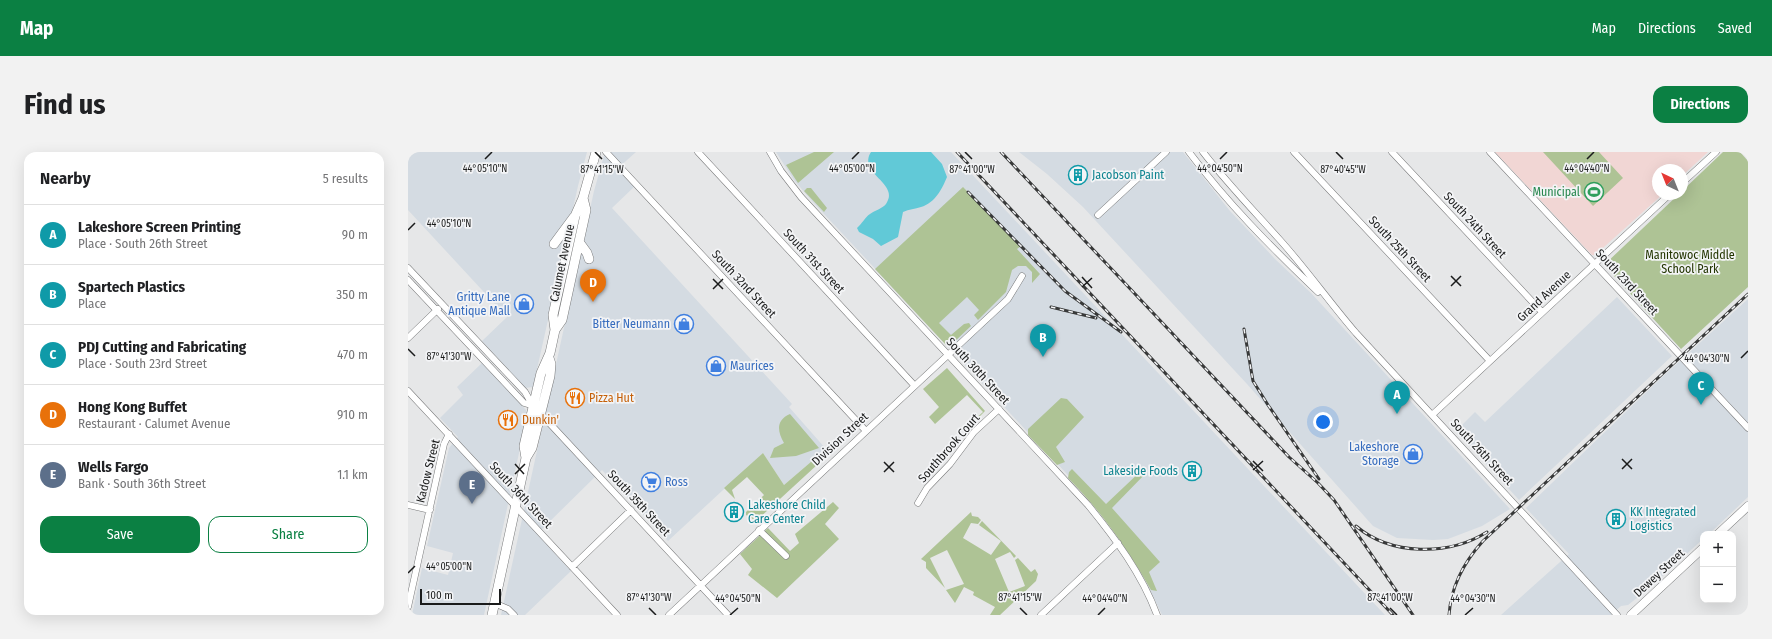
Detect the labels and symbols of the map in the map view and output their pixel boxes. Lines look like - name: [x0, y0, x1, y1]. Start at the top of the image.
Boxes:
- text: 44°05'10"N: [463, 163, 507, 175]
- text: 44°05'00"N: [829, 163, 875, 175]
- text: 44°04'50"N: [1197, 163, 1243, 175]
- text: 44°04'40"N: [1564, 163, 1610, 175]
- text: 87°41'15"W: [580, 164, 624, 176]
- text: 87°41'00"W: [949, 164, 995, 176]
- building icon: Jacobson Paint: [1067, 164, 1089, 186]
- text: 87°40'45"W: [1320, 164, 1366, 176]
- north arrow: [1652, 164, 1688, 200]
- place label: Jacobson Paint: [1092, 168, 1164, 182]
- sports icon: Municipal: [1583, 181, 1605, 203]
- place label: Municipal: [1532, 185, 1580, 199]
- street label: South 24th Street: [1441, 189, 1509, 261]
- street label: South 25th Street: [1366, 213, 1434, 285]
- text: 44°05'10"N: [427, 218, 471, 230]
- street label: Calumet Avenue: [547, 223, 577, 303]
- street label: South 31st Street: [781, 226, 847, 296]
- street label: South 23rd Street: [1593, 246, 1661, 318]
- street label: South 32nd Street: [709, 247, 779, 321]
- park label: Manitowoc Middle School Park: [1645, 248, 1735, 276]
- street label: Grand Avenue: [1514, 268, 1574, 324]
- pin: D: [580, 269, 606, 302]
- place label: Gritty Lane Antique Mall: [448, 290, 510, 318]
- shop icon: Gritty Lane Antique Mall: [513, 293, 535, 315]
- shop icon: Bitter Neumann: [673, 313, 695, 335]
- place label: Bitter Neumann: [593, 317, 670, 331]
- pin: B: [1030, 324, 1056, 357]
- street label: South 30th Street: [944, 335, 1012, 407]
- text: 87°41'30"W: [427, 351, 472, 363]
- text: 44°04'30"N: [1684, 353, 1730, 365]
- shop icon: Maurices: [705, 355, 727, 377]
- place label: Maurices: [730, 359, 774, 373]
- pin: C: [1688, 372, 1714, 405]
- pin: A: [1384, 381, 1410, 414]
- restaurant icon: Pizza Hut: [564, 387, 586, 409]
- place label: Pizza Hut: [589, 391, 634, 405]
- restaurant icon: Dunkin': [497, 409, 519, 431]
- street label: Division Street: [809, 409, 871, 468]
- street label: Southbrook Court: [915, 411, 983, 485]
- your location: [1313, 412, 1333, 432]
- place label: Dunkin': [522, 413, 559, 427]
- street label: South 26th Street: [1448, 416, 1516, 488]
- street label: Kadow Street: [413, 438, 443, 504]
- place label: Lakeshore Storage: [1349, 440, 1399, 468]
- shop icon: Lakeshore Storage: [1402, 443, 1424, 465]
- street label: South 36th Street: [487, 459, 555, 531]
- building icon: Lakeside Foods: [1181, 460, 1203, 482]
- place label: Lakeside Foods: [1103, 464, 1178, 478]
- street label: South 35th Street: [605, 467, 673, 539]
- pin: E: [459, 471, 485, 504]
- supermarket icon: Ross: [640, 471, 662, 493]
- place label: Ross: [665, 475, 688, 489]
- place label: Lakeshore Child Care Center: [748, 498, 826, 526]
- building icon: Lakeshore Child Care Center: [723, 501, 745, 523]
- place label: KK Integrated Logistics: [1630, 505, 1696, 533]
- building icon: KK Integrated Logistics: [1605, 508, 1627, 530]
- street label: Dewey Street: [1631, 546, 1687, 600]
- text: 44°05'00"N: [426, 561, 472, 573]
- scale bar: [420, 587, 501, 606]
- text: 87°41'30"W: [627, 592, 672, 604]
- text: 87°41'15"W: [998, 592, 1042, 604]
- text: 87°41'00"W: [1367, 592, 1413, 604]
- text: 44°04'50"N: [715, 593, 761, 605]
- text: 44°04'40"N: [1082, 593, 1128, 605]
- text: 44°04'30"N: [1450, 593, 1496, 605]

